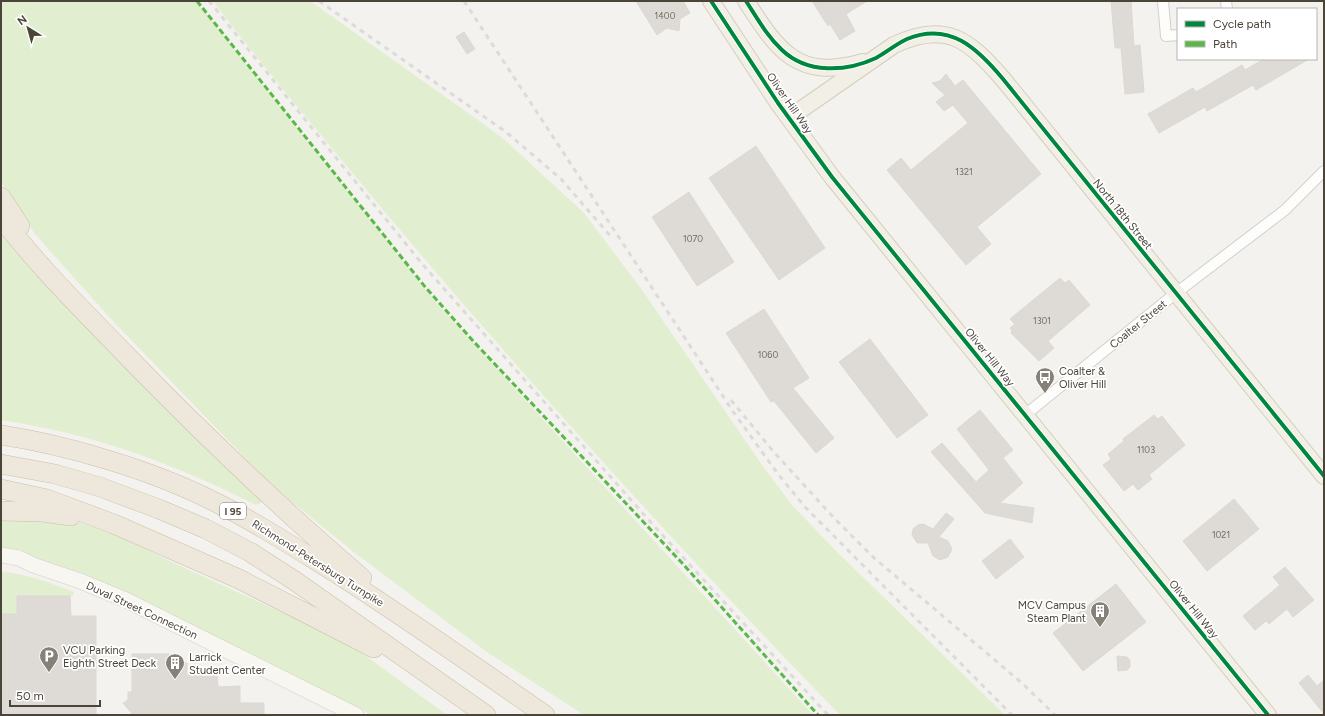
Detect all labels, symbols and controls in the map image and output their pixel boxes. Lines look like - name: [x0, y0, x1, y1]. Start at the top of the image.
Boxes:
- north arrow: [8, 8, 48, 48]
- legend: [1177, 8, 1317, 60]
- house number: 1400: [655, 10, 676, 21]
- text: N: [15, 13, 30, 28]
- text: Cycle path: [1213, 17, 1271, 31]
- text: Path: [1213, 37, 1237, 51]
- street label: Oliver Hill Way: [764, 70, 815, 136]
- house number: 1321: [955, 166, 973, 177]
- street label: North 18th Street: [1090, 177, 1155, 252]
- house number: 1070: [683, 233, 703, 244]
- street label: Coalter Street: [1107, 297, 1169, 351]
- house number: 1301: [1033, 315, 1051, 326]
- street label: Oliver Hill Way: [962, 326, 1017, 389]
- house number: 1060: [758, 349, 778, 360]
- place label: Coalter & Oliver Hill: [1059, 365, 1106, 391]
- bus stop icon: Coalter & Oliver Hill: [1034, 366, 1056, 394]
- house number: 1103: [1137, 444, 1155, 455]
- road number: I 95: [220, 503, 246, 519]
- street label: Richmond-Petersburg Turnpike: [249, 517, 386, 609]
- house number: 1021: [1212, 529, 1230, 540]
- street label: Oliver Hill Way: [1166, 578, 1221, 641]
- street label: Duval Street Connection: [84, 579, 200, 642]
- place label: MCV Campus Steam Plant: [1018, 599, 1086, 625]
- building icon: MCV Campus Steam Plant: [1089, 600, 1111, 628]
- place label: VCU Parking Eighth Street Deck: [63, 644, 157, 670]
- parking icon: VCU Parking Eighth Street Deck: [38, 645, 60, 673]
- place label: Larrick Student Center: [189, 651, 266, 677]
- building icon: Larrick Student Center: [164, 652, 186, 680]
- scale bar: [10, 682, 100, 708]
- text: 50 m: [16, 689, 44, 703]

